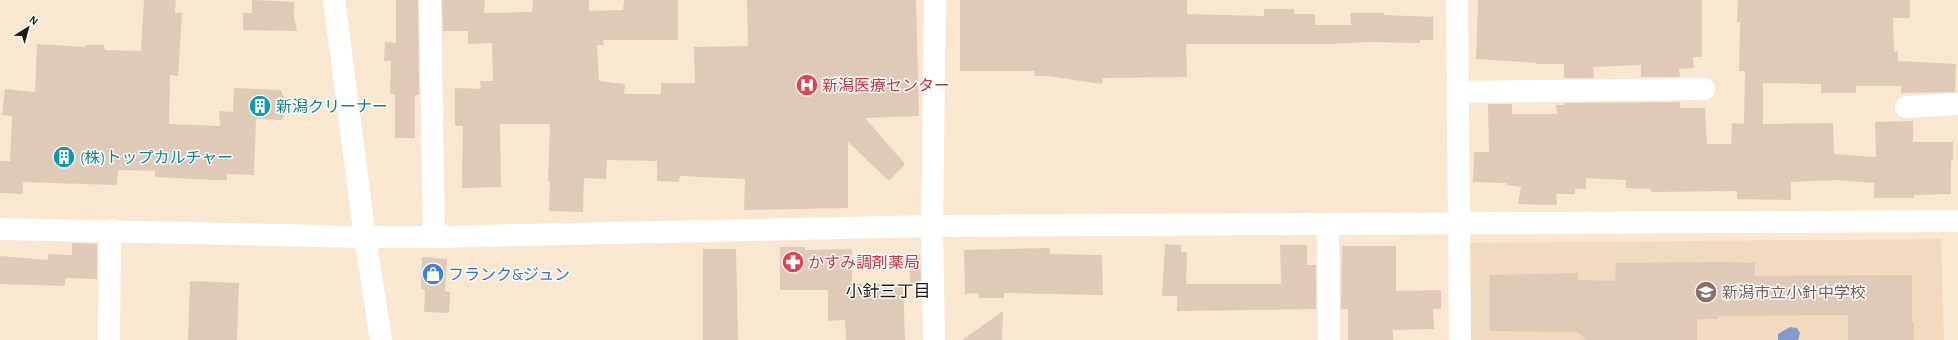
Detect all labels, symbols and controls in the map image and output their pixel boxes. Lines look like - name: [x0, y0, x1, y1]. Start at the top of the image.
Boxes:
- north arrow: [8, 8, 48, 48]
- text: N: [27, 14, 40, 27]
- hospital icon: 新潟医療センター: [794, 72, 820, 98]
- place label: 新潟医療センター: [822, 77, 950, 94]
- building icon: 新潟クリーナー: [247, 93, 273, 119]
- place label: 新潟クリーナー: [276, 98, 388, 115]
- building icon: (株)トップカルチャー: [51, 144, 77, 170]
- place label: (株)トップカルチャー: [80, 150, 233, 166]
- pharmacy icon: かすみ調剤薬局: [780, 249, 806, 275]
- place label: かすみ調剤薬局: [808, 254, 920, 271]
- shop icon: フランク&ジュン: [420, 261, 446, 287]
- place label: フランク&ジュン: [448, 267, 570, 283]
- school or university icon: 新潟市立小針中学校: [1693, 279, 1719, 305]
- district label: 小針三丁目: [846, 283, 931, 300]
- place label: 新潟市立小針中学校: [1722, 284, 1866, 301]

